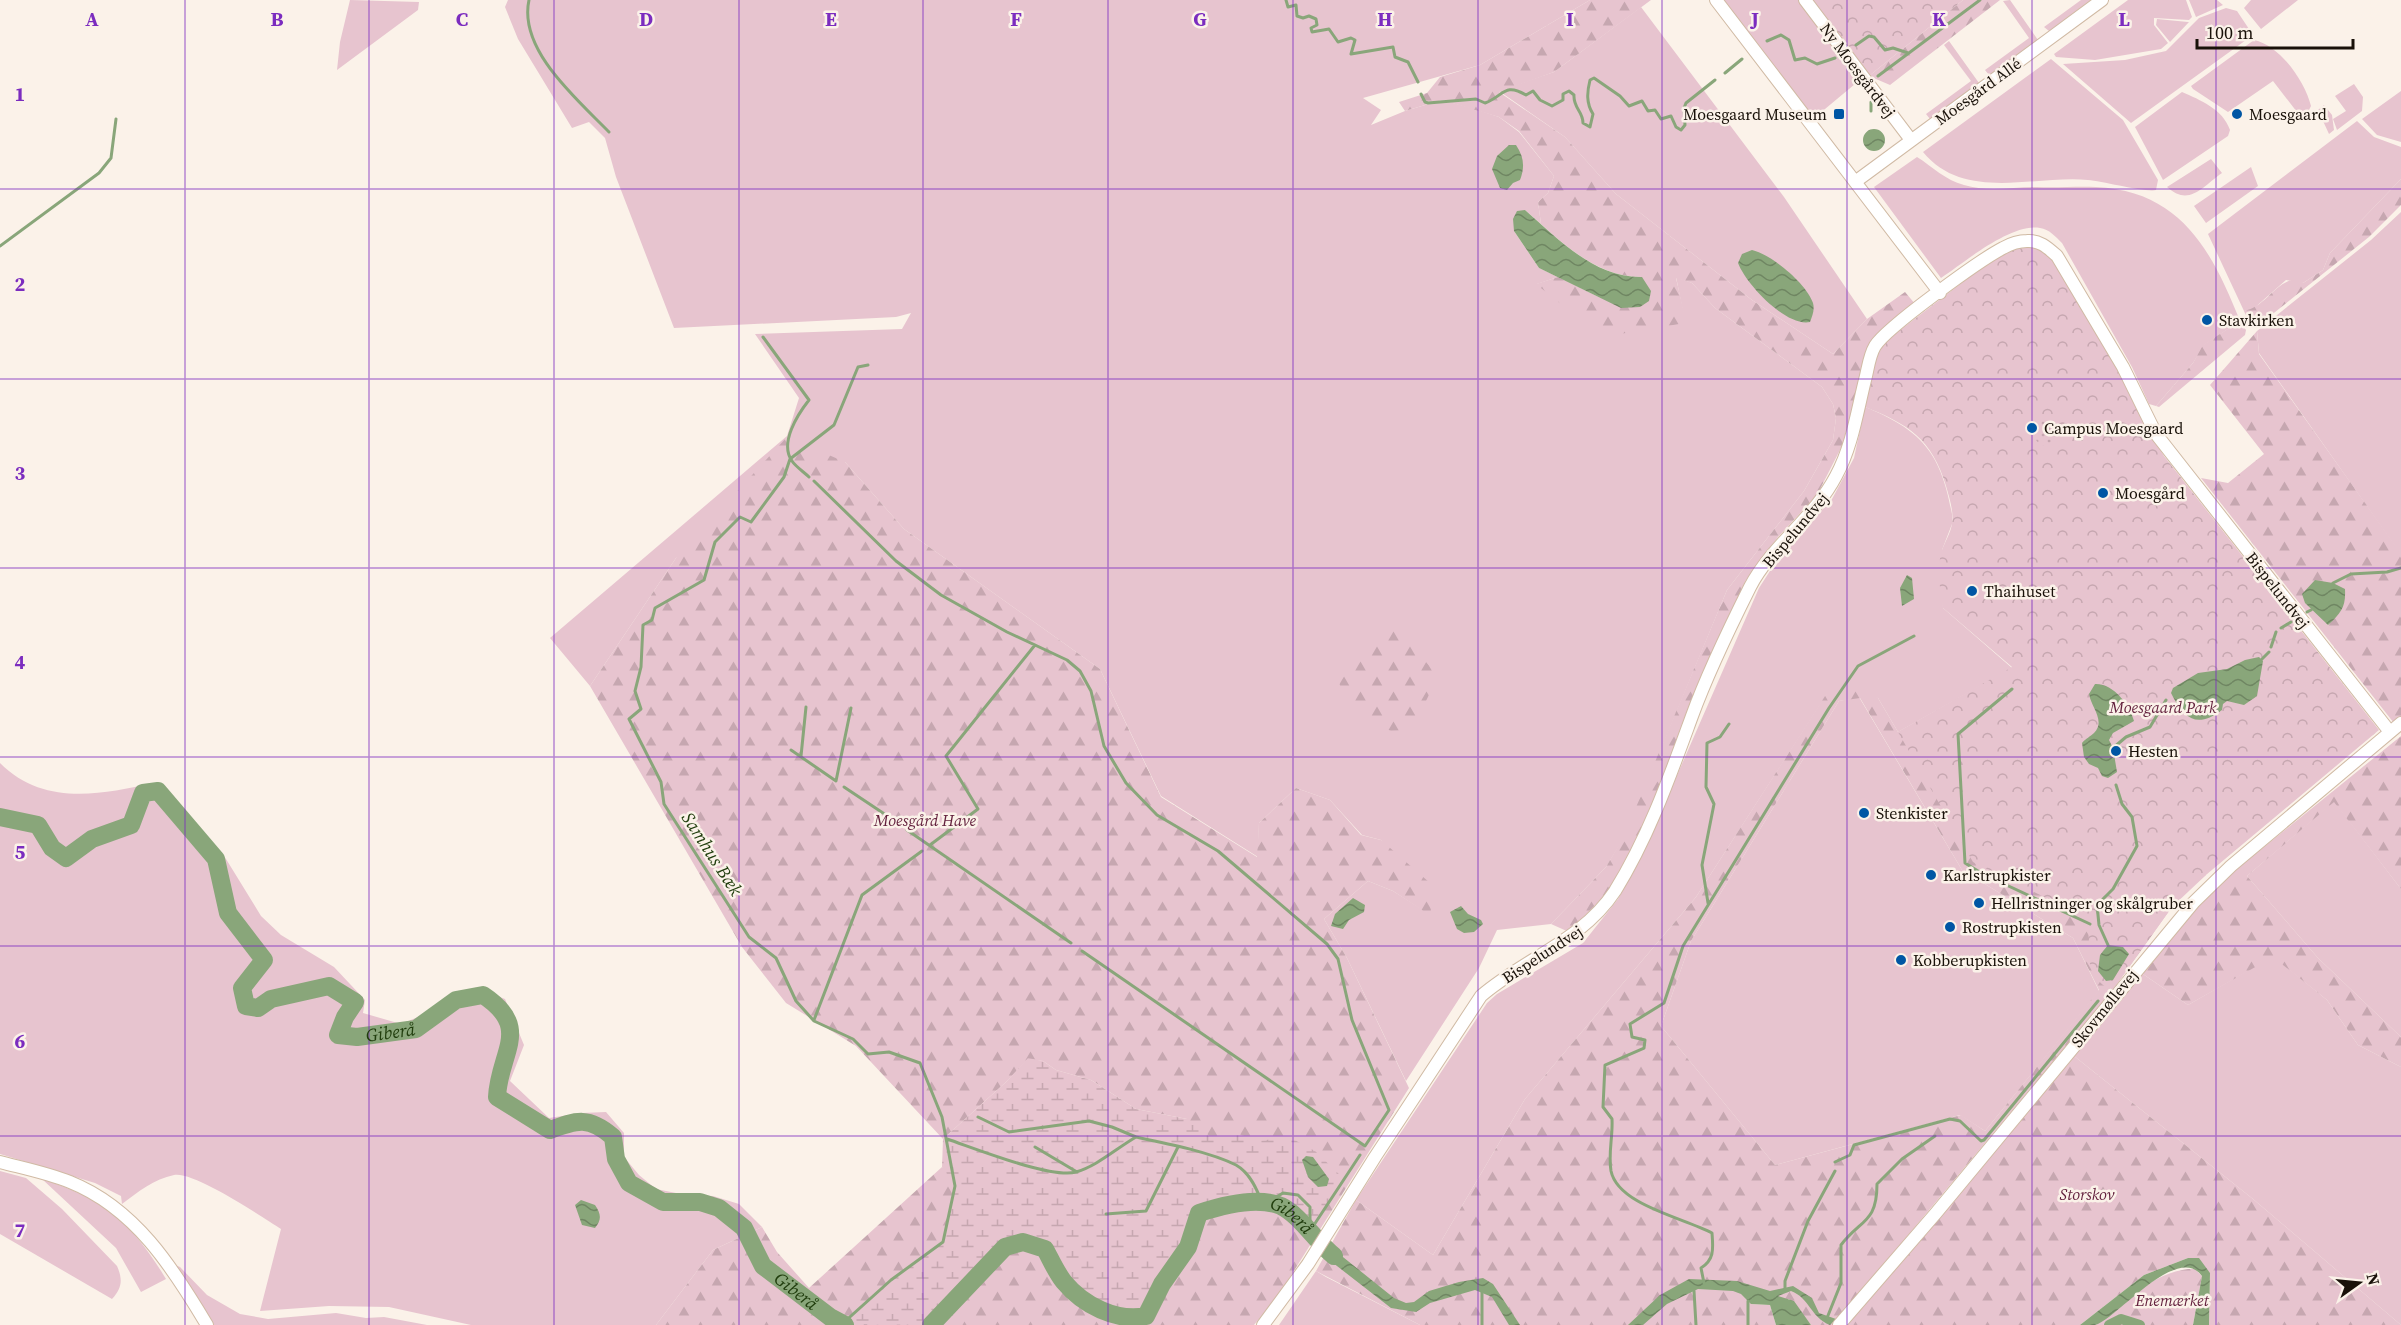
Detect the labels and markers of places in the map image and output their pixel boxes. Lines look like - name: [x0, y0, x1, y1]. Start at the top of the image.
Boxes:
- place label: Moesgaard Museum: [1683, 103, 1827, 125]
- place label: Moesgaard: [2249, 103, 2327, 125]
- marker: Moesgaard Museum: [1832, 107, 1846, 121]
- marker: Moesgaard: [2230, 107, 2244, 121]
- place label: Stavkirken: [2219, 309, 2295, 331]
- marker: Stavkirken: [2200, 313, 2214, 327]
- place label: Campus Moesgaard: [2044, 417, 2183, 439]
- marker: Campus Moesgaard: [2025, 421, 2039, 435]
- place label: Moesgård: [2115, 482, 2185, 504]
- marker: Moesgård: [2096, 486, 2110, 500]
- place label: Thaihuset: [1984, 580, 2056, 602]
- marker: Thaihuset: [1965, 584, 1979, 598]
- place label: Hesten: [2128, 740, 2179, 762]
- marker: Hesten: [2109, 744, 2123, 758]
- place label: Stenkister: [1876, 802, 1948, 824]
- marker: Stenkister: [1857, 806, 1871, 820]
- place label: Karlstrupkister: [1943, 864, 2051, 886]
- marker: Karlstrupkister: [1924, 868, 1938, 882]
- place label: Hellristninger og skålgruber: [1991, 892, 2193, 914]
- marker: Hellristninger og skålgruber: [1972, 896, 1986, 910]
- place label: Rostrupkisten: [1962, 916, 2062, 938]
- marker: Rostrupkisten: [1943, 920, 1957, 934]
- place label: Kobberupkisten: [1913, 949, 2027, 971]
- marker: Kobberupkisten: [1894, 953, 1908, 967]

